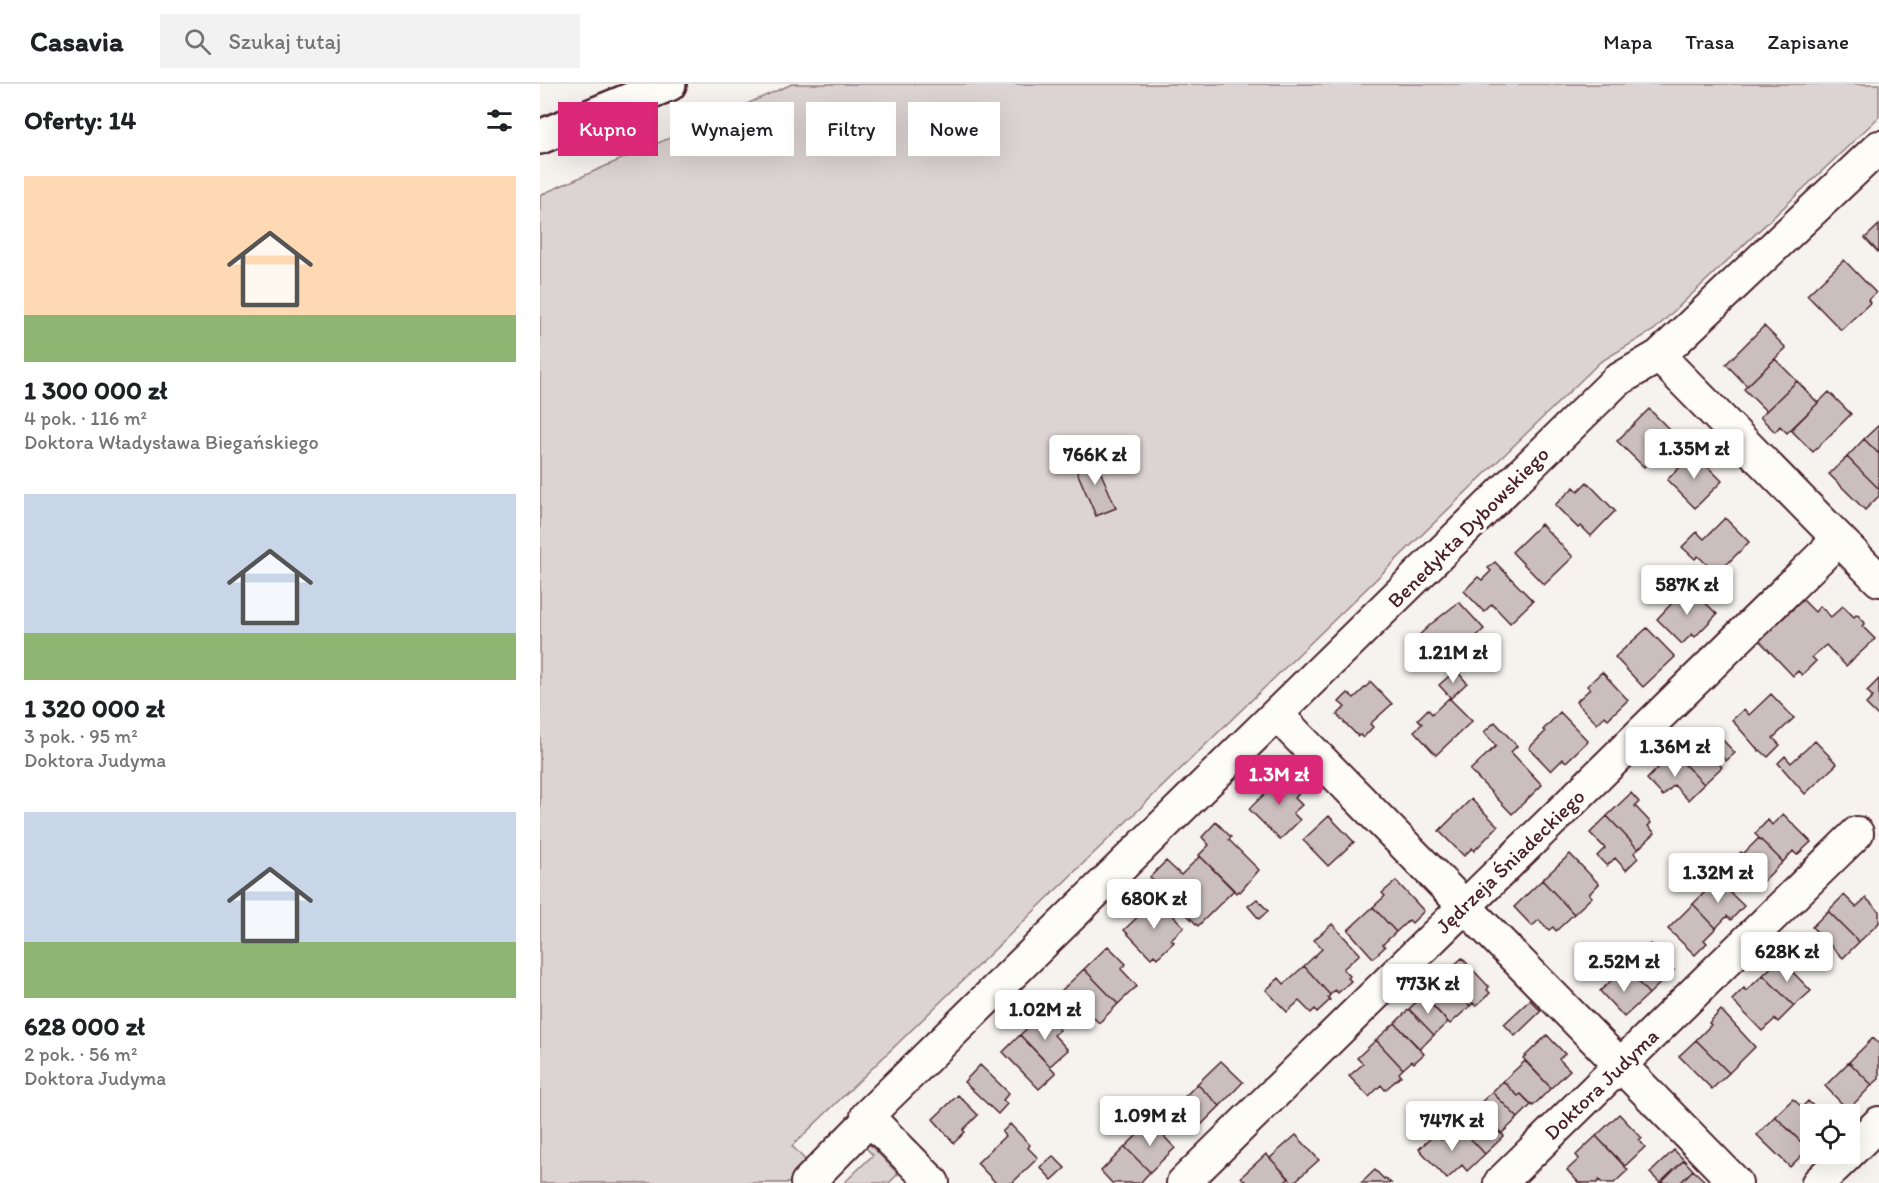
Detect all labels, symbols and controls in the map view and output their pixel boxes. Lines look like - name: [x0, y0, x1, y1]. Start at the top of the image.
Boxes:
- search box: [160, 14, 580, 68]
- text: Casavia: [30, 24, 124, 58]
- icon: search: [181, 25, 214, 58]
- text: Szukaj tutaj: [229, 28, 341, 55]
- text: Mapa: [1603, 29, 1652, 54]
- text: Trasa: [1685, 29, 1734, 54]
- text: Zapisane: [1767, 29, 1849, 54]
- chip: Kupno: [558, 102, 658, 156]
- chip: Wynajem: [670, 102, 794, 156]
- chip: Filtry: [806, 102, 896, 156]
- chip: Nowe: [908, 102, 1000, 156]
- text: Oferty: 14: [24, 104, 136, 136]
- icon: filters: [483, 104, 516, 137]
- icon: home: [216, 215, 324, 323]
- text: 1 300 000 zł: [24, 374, 167, 406]
- text: 4 pok. · 116 m²: [24, 406, 147, 430]
- pin: 1.35M zł: [1632, 429, 1756, 480]
- text: Doktora Władysława Biegańskiego: [24, 430, 319, 454]
- pin: 766K zł: [1040, 435, 1150, 486]
- text: 1.35M zł: [1659, 436, 1729, 460]
- street label: Benedykta Dybowskiego: [1382, 441, 1554, 613]
- text: 766K zł: [1063, 442, 1127, 466]
- icon: home: [216, 533, 324, 641]
- pin: 587K zł: [1632, 565, 1742, 616]
- text: 587K zł: [1655, 572, 1719, 596]
- pin: 1.21M zł: [1391, 633, 1515, 684]
- text: 1.21M zł: [1418, 640, 1488, 664]
- text: 1 320 000 zł: [24, 692, 165, 724]
- text: 3 pok. · 95 m²: [24, 724, 138, 748]
- pin: 1.36M zł: [1613, 727, 1737, 778]
- text: 1.36M zł: [1640, 734, 1710, 758]
- text: Doktora Judyma: [24, 748, 166, 772]
- pin: 1.3M zł: [1224, 755, 1334, 806]
- text: 1.3M zł: [1249, 762, 1309, 786]
- street label: Jędrzeja Śniadeckiego: [1430, 783, 1590, 939]
- icon: home: [216, 851, 324, 959]
- pin: 1.32M zł: [1656, 853, 1780, 904]
- text: 1.32M zł: [1683, 860, 1753, 884]
- pin: 680K zł: [1099, 879, 1209, 930]
- text: 680K zł: [1121, 886, 1187, 910]
- pin: 628K zł: [1732, 932, 1842, 983]
- text: 628K zł: [1755, 939, 1819, 963]
- pin: 2.52M zł: [1562, 942, 1686, 993]
- text: 2.52M zł: [1588, 949, 1660, 973]
- pin: 773K zł: [1373, 964, 1483, 1015]
- text: 773K zł: [1396, 971, 1460, 995]
- pin: 1.02M zł: [983, 990, 1107, 1041]
- text: 1.02M zł: [1009, 997, 1081, 1021]
- text: 628 000 zł: [24, 1010, 145, 1042]
- street label: Doktora Judyma: [1539, 1023, 1663, 1145]
- text: 2 pok. · 56 m²: [24, 1042, 137, 1066]
- text: Doktora Judyma: [24, 1066, 166, 1090]
- pin: 1.09M zł: [1088, 1096, 1212, 1147]
- pin: 747K zł: [1397, 1101, 1507, 1152]
- text: 1.09M zł: [1114, 1103, 1186, 1127]
- map controls: [1800, 1104, 1860, 1164]
- button: locate: [1800, 1104, 1860, 1164]
- text: 747K zł: [1420, 1108, 1484, 1132]

